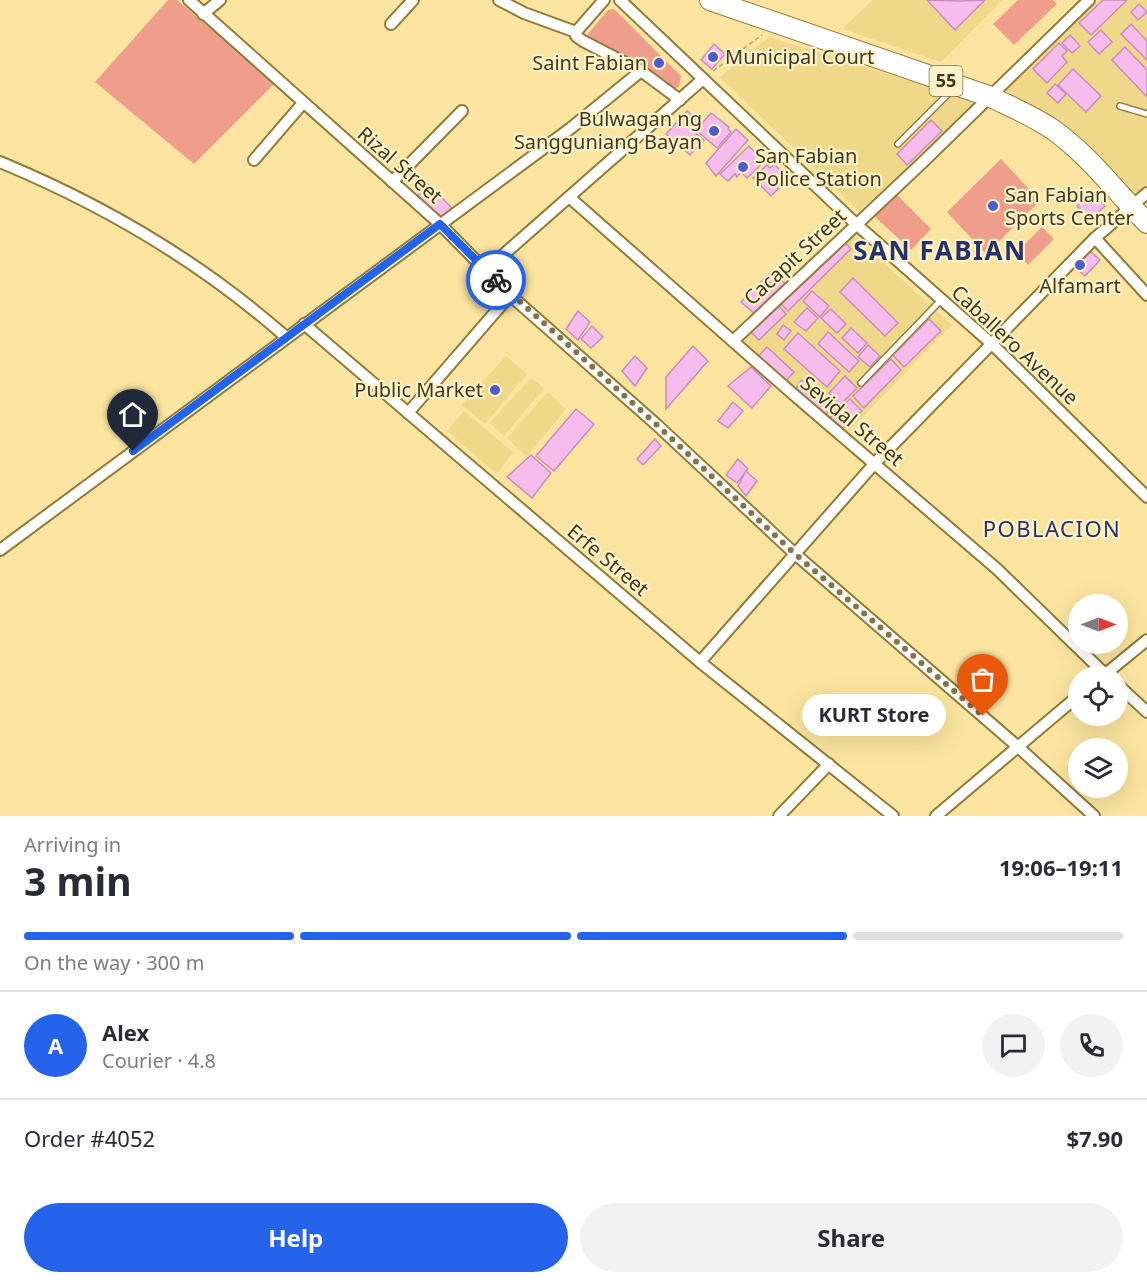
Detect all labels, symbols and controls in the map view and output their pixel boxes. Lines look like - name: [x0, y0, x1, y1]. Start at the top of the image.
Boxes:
- place label: Municipal Court: [725, 43, 874, 70]
- place label: Saint Fabian: [532, 49, 647, 76]
- marker: Municipal Court: [706, 50, 720, 64]
- marker: Saint Fabian: [652, 56, 666, 70]
- road number: 55: [930, 66, 962, 96]
- place label: Bulwagan ng Sangguniang Bayan: [514, 105, 702, 155]
- street label: Rizal Street: [352, 120, 449, 209]
- marker: Bulwagan ng Sangguniang Bayan: [707, 124, 721, 138]
- place label: San Fabian Police Station: [755, 142, 882, 192]
- marker: San Fabian Police Station: [736, 160, 750, 174]
- place label: San Fabian Sports Center: [1005, 181, 1134, 231]
- marker: San Fabian Sports Center: [986, 199, 1000, 213]
- street label: Cacapit Street: [738, 202, 852, 311]
- district label: SAN FABIAN: [853, 232, 1027, 268]
- courier: [466, 250, 526, 310]
- marker: Alfamart: [1073, 258, 1087, 272]
- icon: bike: [480, 264, 513, 297]
- place label: Alfamart: [1039, 272, 1121, 299]
- street label: Caballero Avenue: [946, 279, 1085, 411]
- street label: Sevidal Street: [795, 369, 910, 472]
- place label: Public Market: [354, 376, 483, 403]
- marker: Public Market: [488, 383, 502, 397]
- pin: [107, 389, 158, 451]
- icon: home: [116, 398, 149, 431]
- district label: POBLACION: [983, 513, 1121, 543]
- street label: Erfe Street: [562, 518, 655, 602]
- north arrow: [1068, 594, 1128, 654]
- map controls: [1068, 594, 1128, 798]
- pin: [957, 654, 1008, 716]
- icon: bag: [966, 663, 999, 696]
- button: locate: [1068, 666, 1128, 726]
- callout: KURT Store: [803, 695, 947, 737]
- text: KURT Store: [819, 701, 929, 728]
- button: layers: [1068, 738, 1128, 798]
- text: Arriving in: [24, 831, 121, 858]
- text: 19:06–19:11: [999, 852, 1123, 882]
- text: 3 min: [24, 854, 131, 907]
- text: On the way · 300 m: [24, 949, 204, 976]
- button: chat: [982, 1014, 1045, 1077]
- button: phone: [1060, 1014, 1123, 1077]
- text: Alex: [102, 1017, 149, 1047]
- text: A: [48, 1030, 63, 1060]
- text: Courier · 4.8: [102, 1047, 216, 1074]
- text: Order #4052: [24, 1123, 155, 1153]
- text: $7.90: [1066, 1123, 1123, 1153]
- button: Help: [24, 1203, 568, 1272]
- button: Share: [580, 1203, 1123, 1272]

